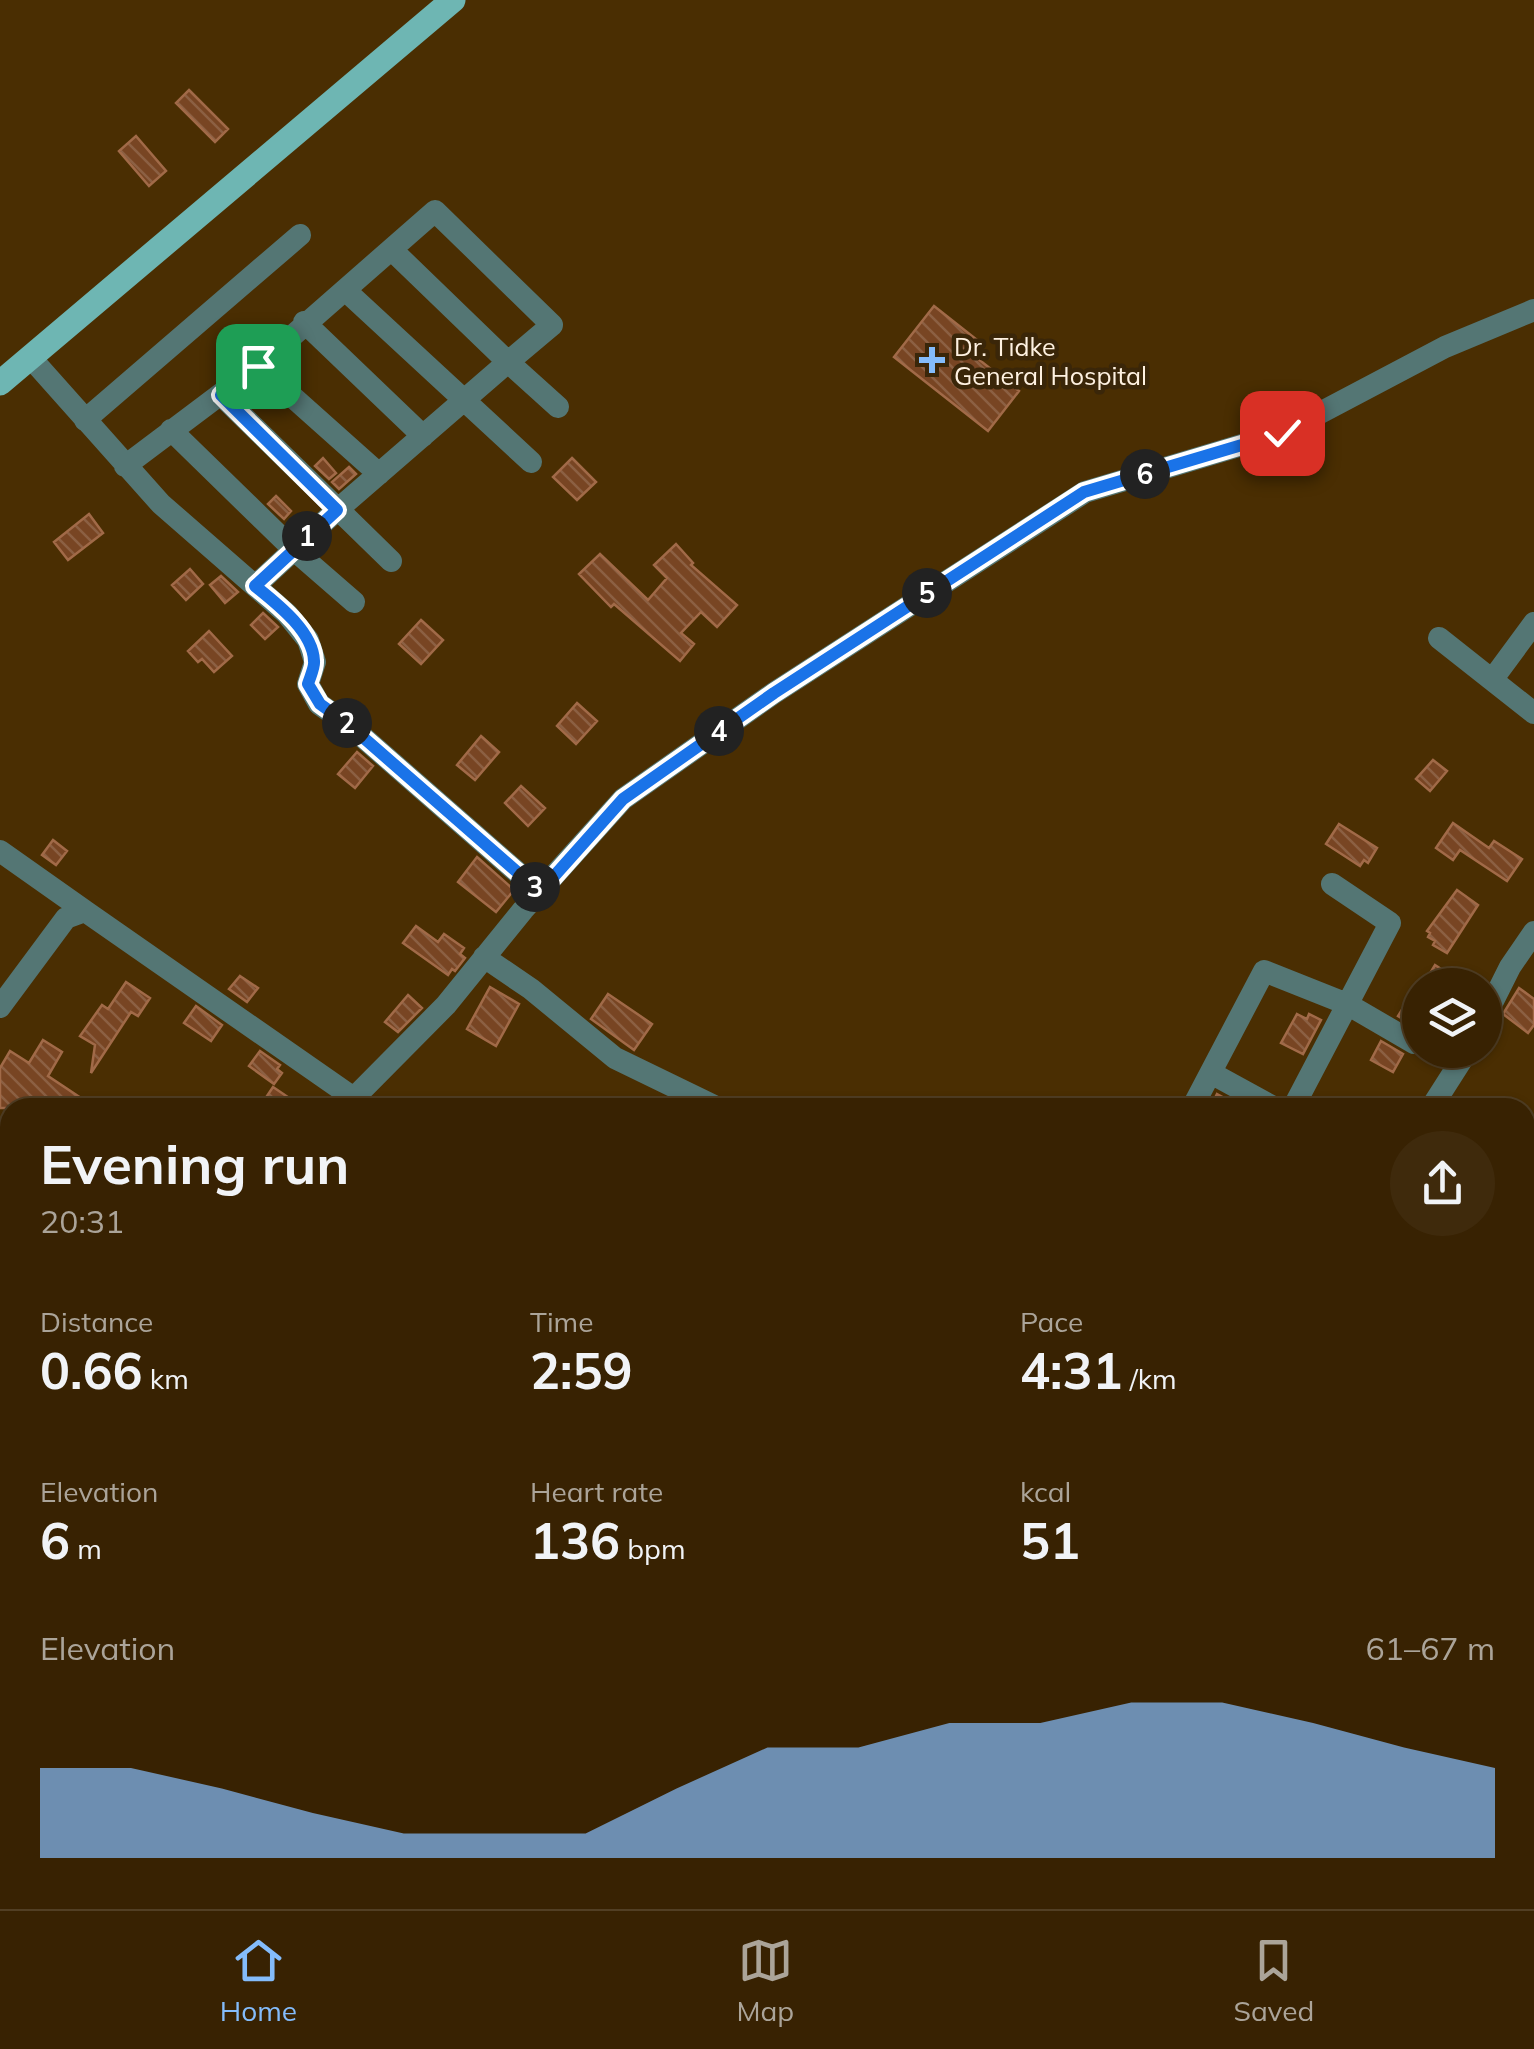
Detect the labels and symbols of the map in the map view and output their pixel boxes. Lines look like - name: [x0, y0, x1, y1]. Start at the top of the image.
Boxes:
- pin: [216, 324, 301, 409]
- place label: Dr. Tidke General Hospital: [954, 331, 1147, 391]
- marker: Dr. Tidke General Hospital: [919, 347, 945, 373]
- pin: [1240, 391, 1325, 476]
- pin: 6: [1120, 449, 1170, 499]
- pin: 1: [282, 511, 332, 561]
- pin: 5: [902, 568, 952, 618]
- pin: 2: [322, 698, 372, 748]
- pin: 4: [694, 706, 744, 756]
- pin: 3: [510, 862, 560, 912]

